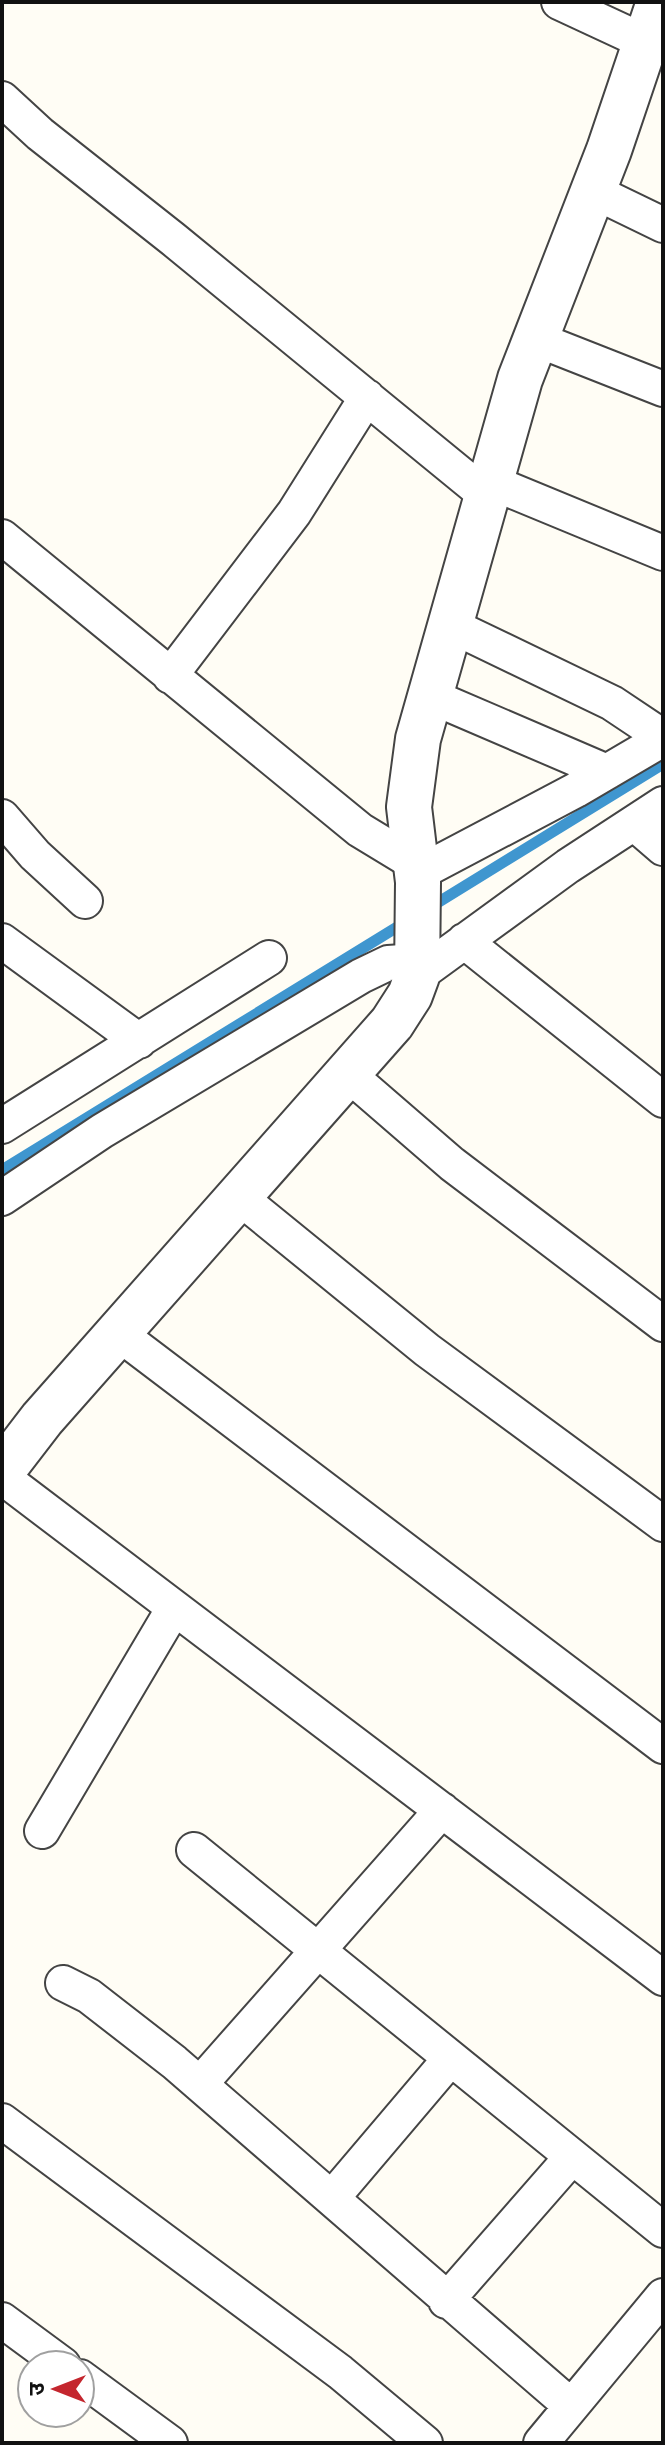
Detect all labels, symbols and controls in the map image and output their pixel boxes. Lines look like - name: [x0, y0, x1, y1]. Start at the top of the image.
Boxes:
- north arrow: [16, 2349, 96, 2429]
- text: उ: [22, 2381, 50, 2395]

